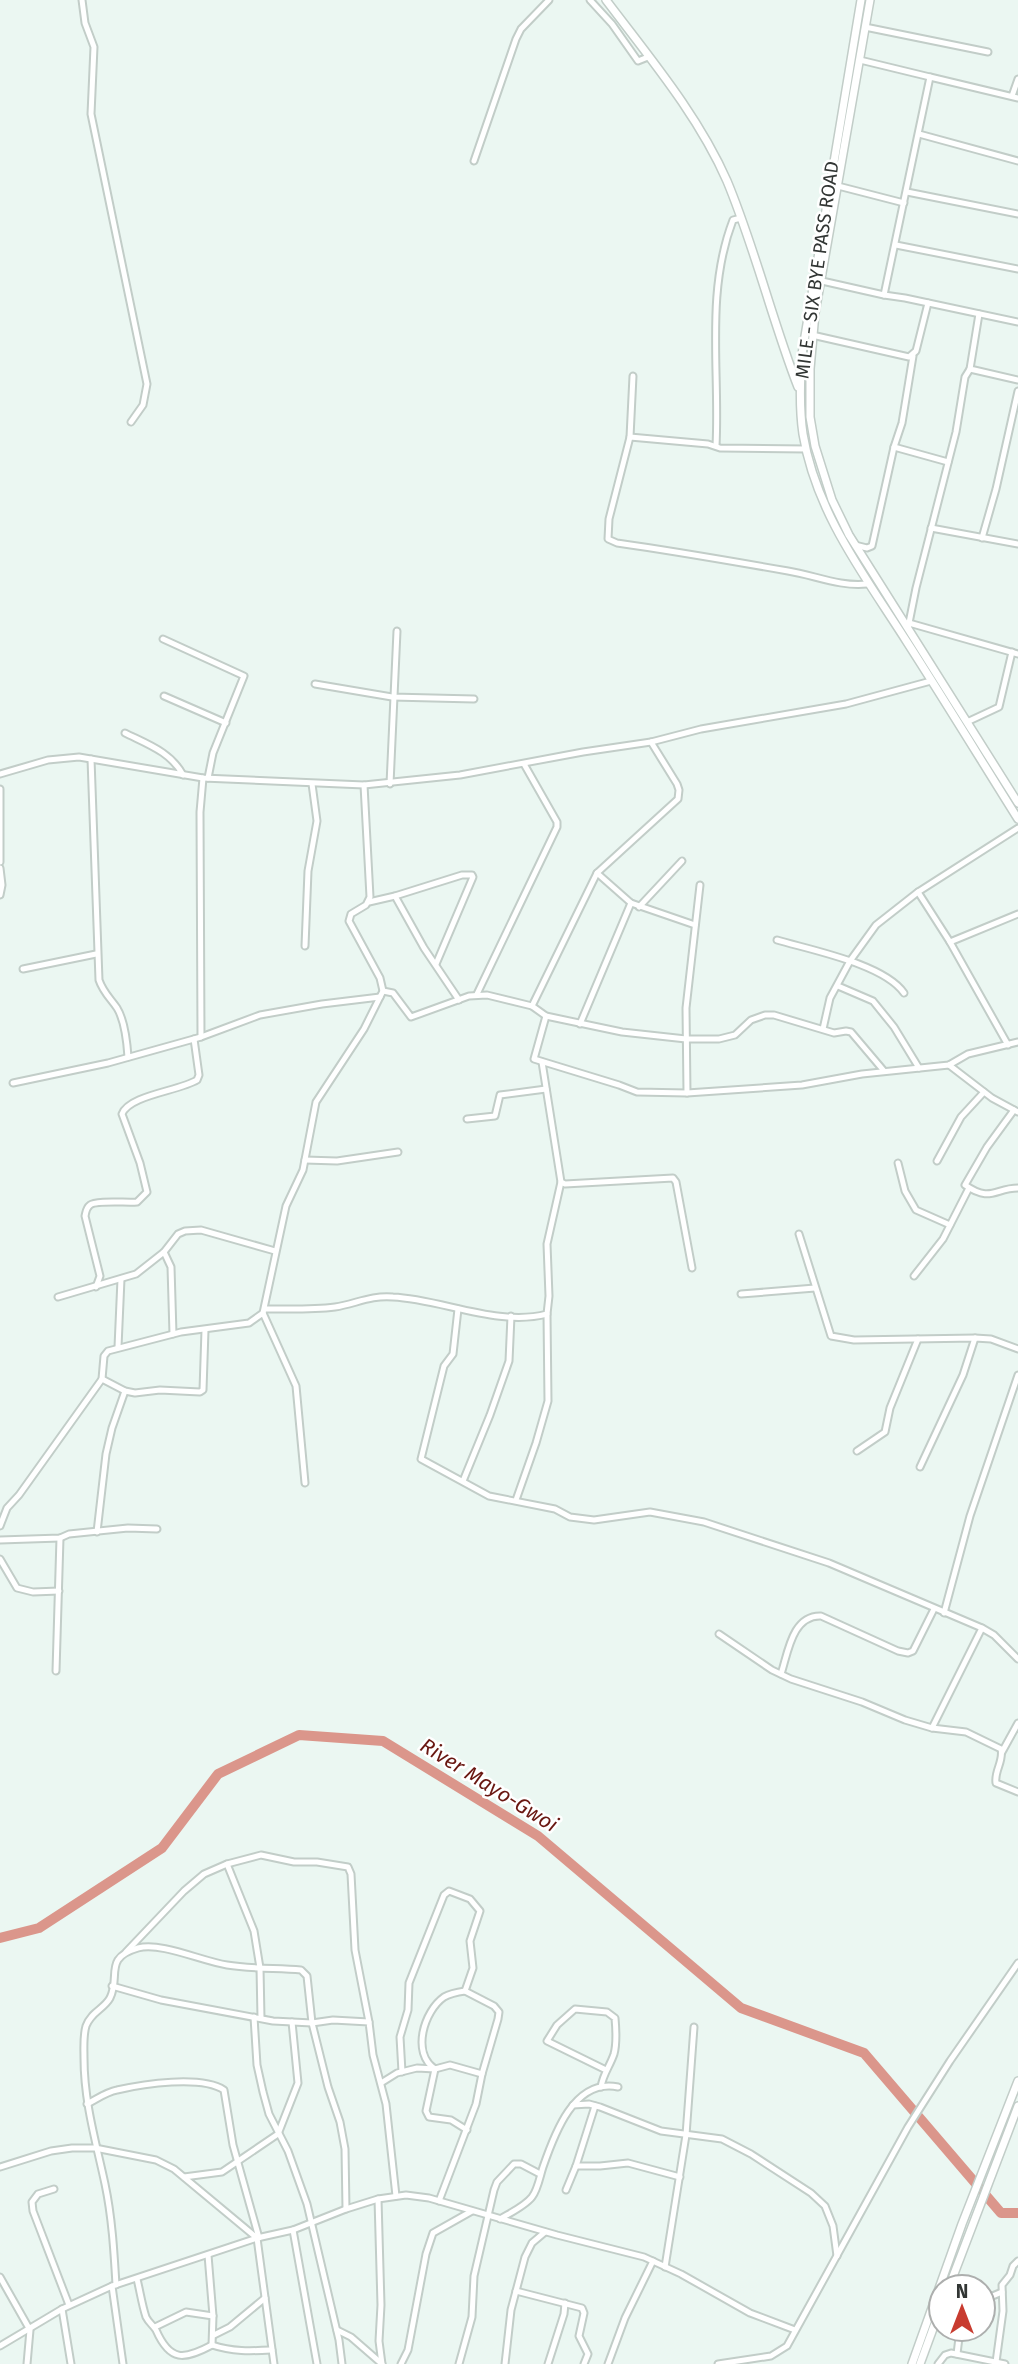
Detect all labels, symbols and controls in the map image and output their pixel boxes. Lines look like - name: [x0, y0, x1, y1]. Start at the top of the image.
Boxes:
- street label: MILE - SIX BYE PASS ROAD: [790, 160, 844, 380]
- water label: River Mayo-Gwoi: [415, 1732, 563, 1838]
- north arrow: [927, 2273, 997, 2343]
- text: N: [956, 2280, 968, 2303]

